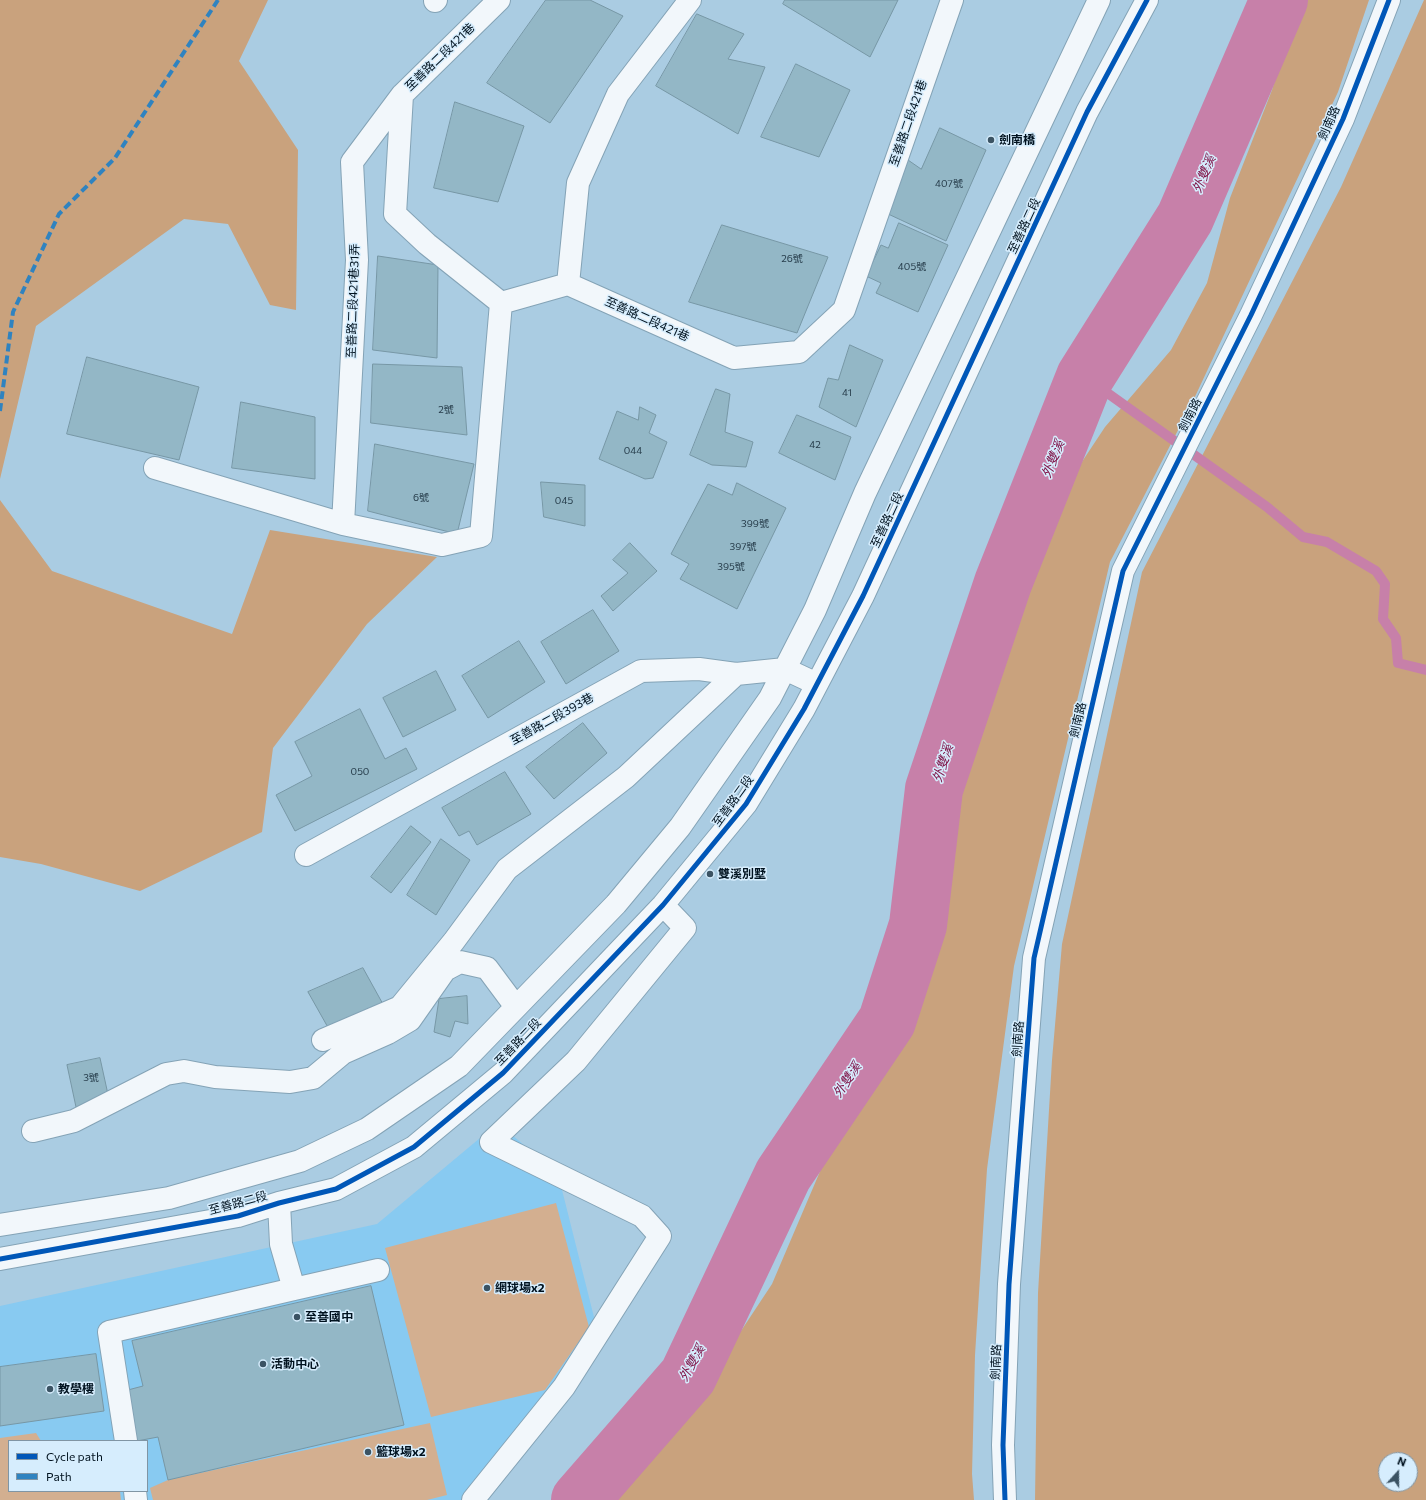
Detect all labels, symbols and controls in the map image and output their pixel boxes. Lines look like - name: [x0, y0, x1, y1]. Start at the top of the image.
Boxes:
- street label: 至善路二段421巷: [402, 20, 478, 94]
- street label: 至善路二段421巷: [886, 78, 930, 168]
- street label: 劍南路: [1315, 104, 1343, 142]
- place label: 劍南橋: [999, 133, 1035, 147]
- marker: 劍南橋: [986, 135, 996, 145]
- water label: 外雙溪: [1189, 153, 1219, 195]
- house number: 407號: [935, 178, 963, 190]
- street label: 至善路二段: [1005, 196, 1043, 256]
- street label: 至善路二段421巷31弄: [344, 243, 362, 359]
- house number: 26號: [781, 253, 803, 265]
- house number: 405號: [898, 261, 926, 273]
- street label: 至善路二段421巷: [603, 294, 691, 344]
- house number: 41: [842, 387, 852, 399]
- street label: 劍南路: [1175, 396, 1205, 434]
- house number: 2號: [438, 404, 454, 416]
- water label: 外雙溪: [1038, 438, 1068, 480]
- house number: 42: [809, 439, 821, 451]
- house number: 044: [624, 445, 642, 457]
- street label: 至善路二段: [868, 490, 906, 550]
- house number: 6號: [413, 492, 429, 504]
- house number: 045: [555, 495, 573, 507]
- house number: 399號: [741, 518, 769, 530]
- house number: 397號: [729, 541, 757, 553]
- house number: 395號: [717, 561, 745, 573]
- street label: 至善路二段393巷: [508, 690, 596, 748]
- street label: 劍南路: [1067, 701, 1089, 739]
- water label: 外雙溪: [930, 742, 956, 784]
- house number: 050: [351, 766, 369, 778]
- street label: 至善路二段: [710, 772, 756, 830]
- place label: 雙溪別墅: [718, 867, 766, 881]
- marker: 雙溪別墅: [705, 869, 715, 879]
- street label: 至善路二段: [492, 1015, 544, 1069]
- street label: 劍南路: [1010, 1021, 1026, 1057]
- water label: 外雙溪: [830, 1059, 864, 1101]
- house number: 3號: [83, 1072, 99, 1084]
- street label: 至善路二段: [207, 1188, 269, 1218]
- place label: 網球場x2: [495, 1281, 545, 1295]
- marker: 網球場x2: [482, 1283, 492, 1293]
- place label: 至善國中: [305, 1310, 353, 1324]
- marker: 至善國中: [292, 1312, 302, 1322]
- water label: 外雙溪: [676, 1342, 708, 1384]
- street label: 劍南路: [988, 1344, 1004, 1380]
- place label: 活動中心: [271, 1357, 319, 1371]
- marker: 活動中心: [258, 1359, 268, 1369]
- place label: 教學樓: [58, 1382, 94, 1396]
- marker: 教學樓: [45, 1384, 55, 1394]
- legend: [8, 1440, 148, 1492]
- place label: 籃球場x2: [376, 1445, 426, 1459]
- marker: 籃球場x2: [363, 1447, 373, 1457]
- text: Cycle path: [46, 1449, 103, 1463]
- north arrow: [1378, 1452, 1418, 1492]
- text: N: [1396, 1454, 1408, 1469]
- text: Path: [46, 1469, 72, 1483]

